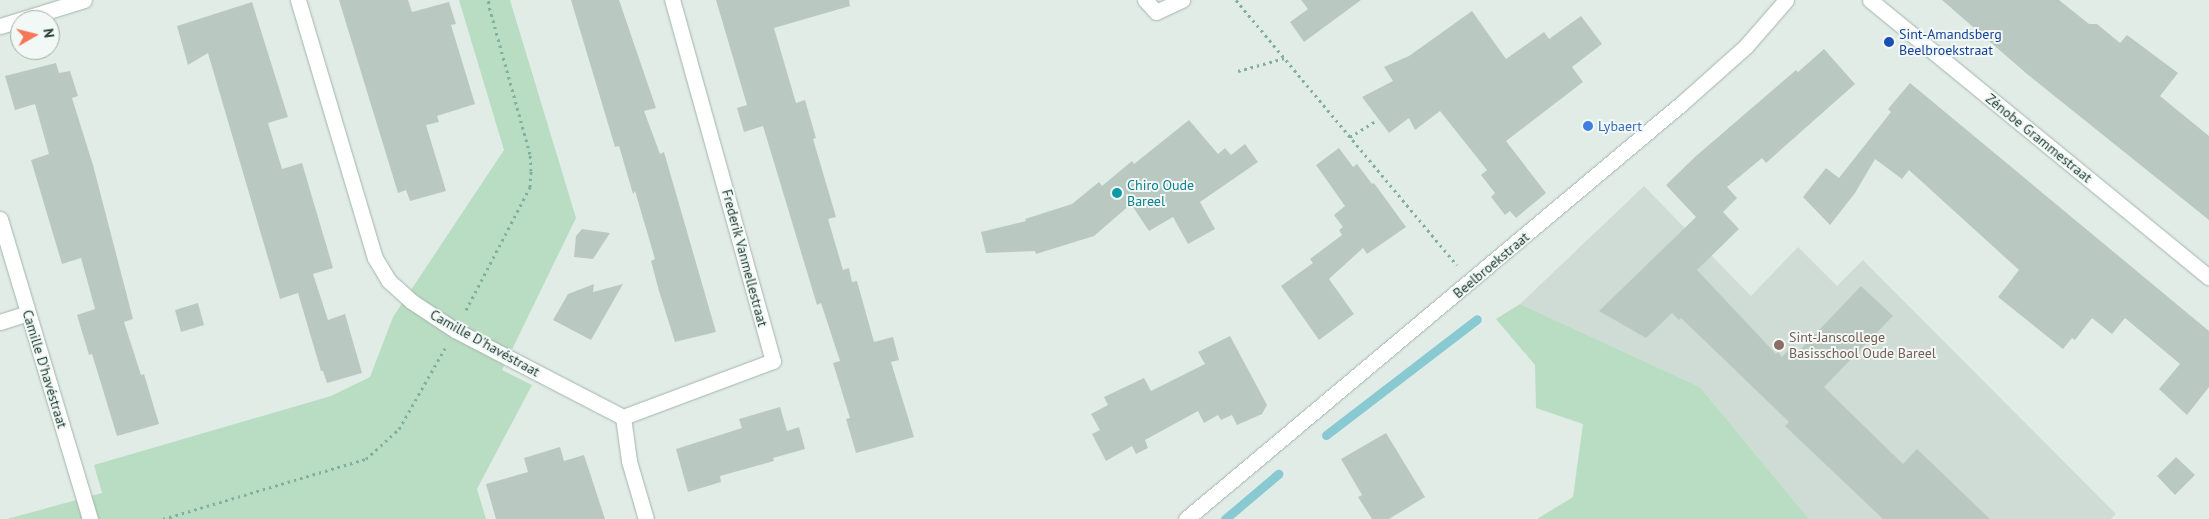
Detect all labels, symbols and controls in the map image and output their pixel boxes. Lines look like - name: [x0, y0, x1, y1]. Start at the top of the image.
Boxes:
- north arrow: [10, 10, 60, 60]
- place label: Sint-Amandsberg Beelbroekstraat: [1899, 26, 2002, 58]
- text: N: [39, 27, 58, 39]
- marker: Sint-Amandsberg Beelbroekstraat: [1883, 36, 1895, 48]
- street label: Zénobe Grammestraat: [1983, 90, 2095, 186]
- place label: Lybaert: [1598, 118, 1642, 134]
- marker: Lybaert: [1582, 120, 1594, 132]
- place label: Chiro Oude Bareel: [1127, 177, 1194, 210]
- street label: Frederik Vanmellestraat: [718, 187, 772, 329]
- marker: Chiro Oude Bareel: [1111, 187, 1123, 199]
- street label: Beelbroekstraat: [1450, 228, 1532, 302]
- street label: Camille D'havéstraat: [427, 306, 543, 380]
- street label: Camille D'havéstraat: [19, 308, 71, 430]
- place label: Sint-Janscollege Basisschool Oude Bareel: [1789, 329, 1936, 362]
- marker: Sint-Janscollege Basisschool Oude Bareel: [1773, 339, 1785, 351]

